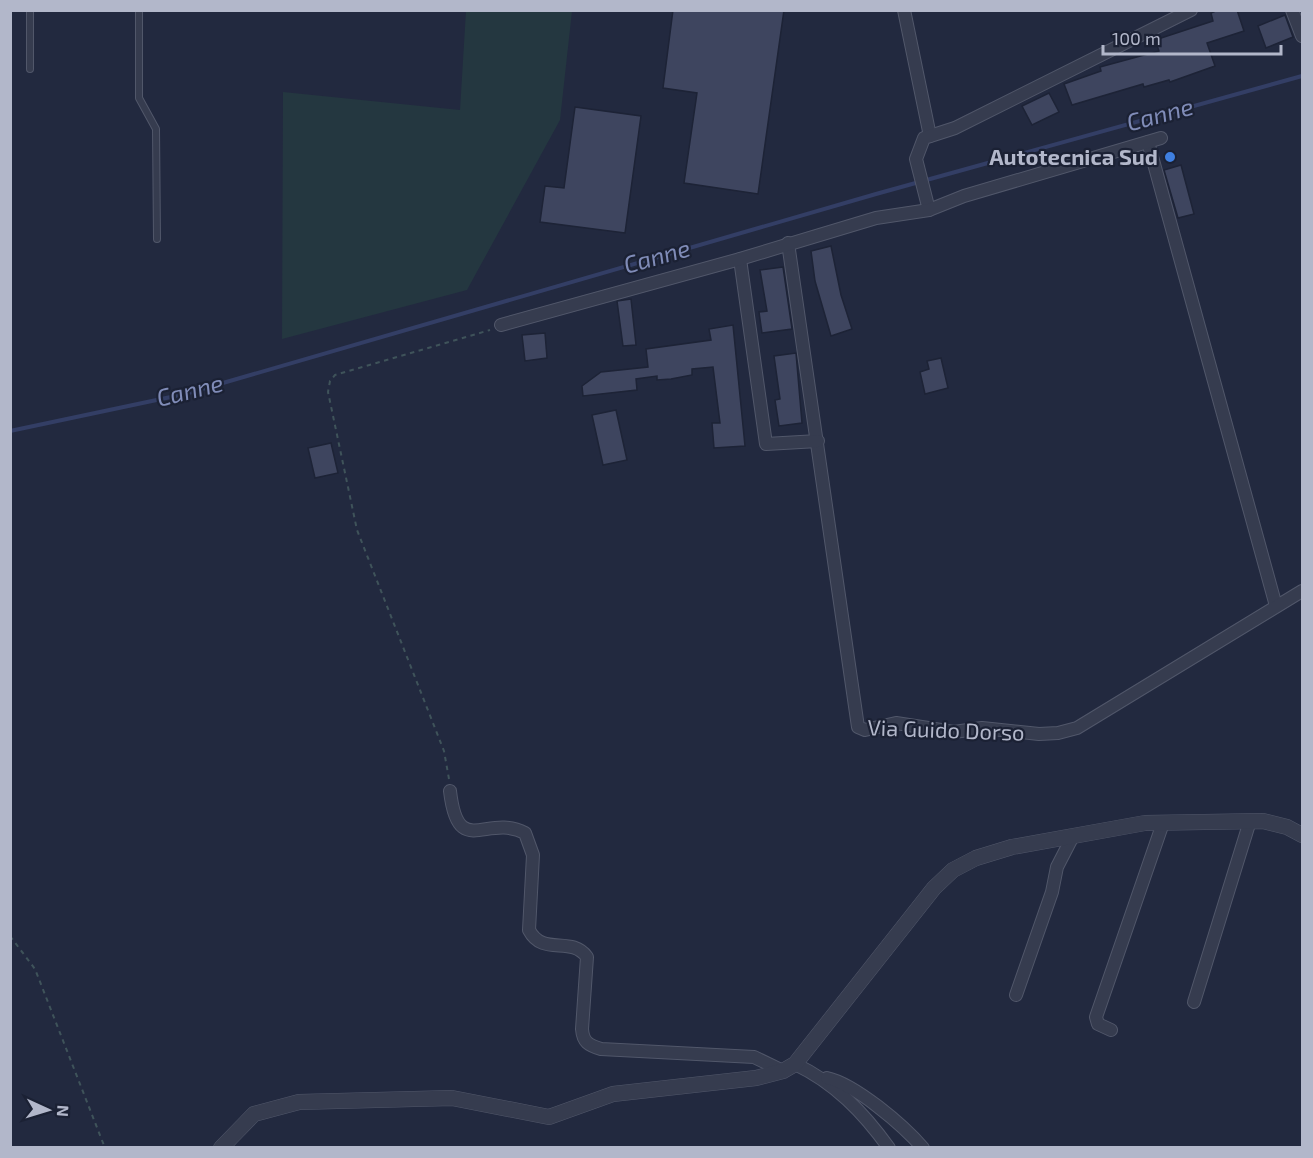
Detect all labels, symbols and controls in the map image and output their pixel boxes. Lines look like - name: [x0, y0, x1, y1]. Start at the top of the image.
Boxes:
- scale bar: [1103, 18, 1282, 56]
- text: 100 m: [1112, 27, 1161, 49]
- water label: Canne: [1123, 91, 1196, 136]
- place label: Autotecnica Sud: [989, 143, 1158, 169]
- marker: Autotecnica Sud: [1163, 150, 1177, 164]
- water label: Canne: [620, 232, 693, 279]
- water label: Canne: [153, 367, 226, 412]
- street label: Via Guido Dorso: [867, 713, 1025, 745]
- north arrow: [18, 1080, 78, 1140]
- text: N: [54, 1105, 73, 1118]

